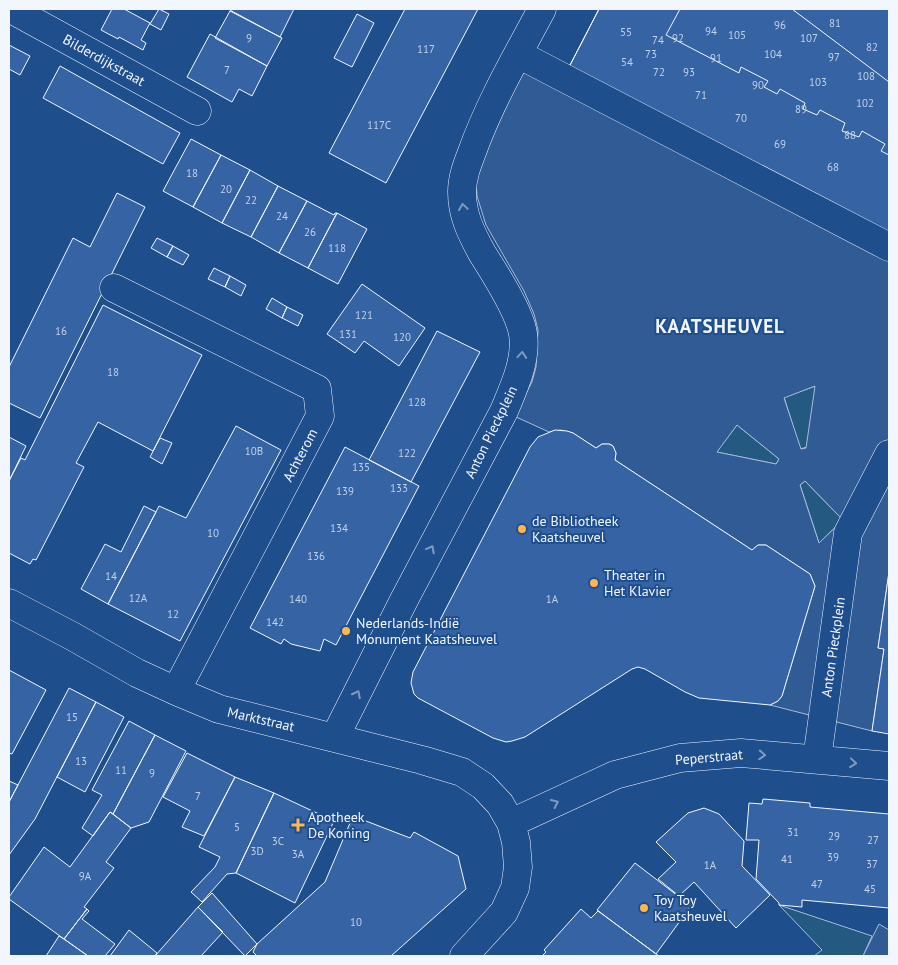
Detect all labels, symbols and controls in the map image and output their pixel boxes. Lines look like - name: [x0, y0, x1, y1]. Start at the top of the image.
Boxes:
- house number: 81: [829, 16, 841, 30]
- house number: 96: [774, 18, 786, 32]
- house number: 94: [705, 24, 717, 38]
- house number: 55: [620, 25, 632, 39]
- house number: 105: [728, 28, 746, 42]
- street label: Bilderdijkstraat: [60, 30, 148, 90]
- house number: 9: [246, 31, 252, 45]
- house number: 92: [672, 31, 684, 45]
- house number: 107: [800, 31, 818, 45]
- house number: 74: [652, 33, 664, 47]
- house number: 82: [866, 40, 878, 54]
- house number: 117: [417, 42, 435, 56]
- house number: 73: [645, 47, 657, 61]
- house number: 104: [764, 47, 782, 61]
- house number: 97: [828, 50, 840, 64]
- house number: 91: [710, 51, 722, 65]
- house number: 54: [621, 55, 633, 69]
- house number: 7: [224, 63, 230, 77]
- house number: 72: [653, 65, 665, 79]
- house number: 93: [683, 65, 695, 79]
- house number: 108: [857, 69, 875, 83]
- house number: 103: [809, 75, 827, 89]
- house number: 90: [752, 78, 764, 92]
- house number: 71: [695, 88, 707, 102]
- house number: 102: [856, 96, 874, 110]
- house number: 89: [795, 102, 807, 116]
- house number: 70: [735, 111, 747, 125]
- house number: 117C: [367, 118, 391, 132]
- house number: 88: [844, 128, 856, 142]
- house number: 69: [774, 137, 786, 151]
- house number: 68: [827, 160, 839, 174]
- house number: 18: [186, 166, 198, 180]
- house number: 20: [220, 182, 232, 196]
- house number: 22: [245, 193, 257, 207]
- one-way arrow: [459, 203, 469, 212]
- house number: 24: [276, 209, 288, 223]
- house number: 26: [304, 225, 316, 239]
- house number: 118: [328, 241, 346, 255]
- house number: 121: [355, 308, 373, 322]
- district label: KAATSHEUVEL: [655, 314, 785, 338]
- house number: 16: [55, 324, 67, 338]
- house number: 131: [339, 327, 357, 341]
- house number: 120: [393, 330, 411, 344]
- one-way arrow: [516, 351, 527, 359]
- house number: 18: [107, 365, 119, 379]
- street label: Anton Pieckplein: [461, 383, 521, 481]
- house number: 128: [408, 395, 426, 409]
- street label: Achterom: [279, 425, 321, 485]
- house number: 10B: [245, 444, 263, 458]
- house number: 122: [398, 446, 416, 460]
- house number: 135: [352, 460, 370, 474]
- house number: 133: [390, 481, 408, 495]
- house number: 139: [336, 484, 354, 498]
- place label: de Bibliotheek Kaatsheuvel: [532, 512, 619, 546]
- house number: 134: [330, 521, 348, 535]
- marker: de Bibliotheek Kaatsheuvel: [516, 523, 528, 535]
- house number: 10: [207, 526, 219, 540]
- one-way arrow: [425, 545, 435, 554]
- house number: 136: [307, 549, 325, 563]
- place label: Theater in Het Klavier: [604, 566, 671, 600]
- house number: 14: [105, 569, 117, 583]
- marker: Theater in Het Klavier: [588, 577, 600, 589]
- house number: 12A: [129, 591, 148, 605]
- house number: 140: [289, 592, 307, 606]
- house number: 1A: [546, 592, 559, 606]
- street label: Anton Pieckplein: [817, 596, 849, 698]
- house number: 12: [167, 607, 179, 621]
- place label: Nederlands-Indië Monument Kaatsheuvel: [356, 614, 497, 648]
- house number: 142: [266, 615, 284, 629]
- marker: Nederlands-Indië Monument Kaatsheuvel: [340, 625, 352, 637]
- one-way arrow: [351, 690, 361, 699]
- street label: Marktstraat: [226, 703, 297, 736]
- house number: 15: [66, 710, 78, 724]
- street label: Peperstraat: [674, 745, 744, 769]
- one-way arrow: [758, 749, 766, 760]
- house number: 13: [75, 754, 87, 768]
- one-way arrow: [850, 757, 858, 768]
- house number: 11: [115, 763, 127, 777]
- house number: 9: [149, 766, 155, 780]
- house number: 7: [195, 789, 201, 803]
- one-way arrow: [550, 798, 559, 809]
- place label: Apotheek De Koning: [308, 808, 370, 842]
- marker: Apotheek De Koning: [292, 819, 304, 831]
- house number: 5: [234, 820, 240, 834]
- house number: 31: [787, 825, 799, 839]
- house number: 29: [828, 829, 840, 843]
- house number: 27: [867, 833, 879, 847]
- house number: 3C: [272, 834, 284, 848]
- house number: 3D: [250, 844, 264, 858]
- house number: 3A: [292, 847, 305, 861]
- house number: 39: [827, 850, 839, 864]
- house number: 41: [781, 852, 793, 866]
- house number: 37: [866, 857, 878, 871]
- house number: 1A: [704, 858, 717, 872]
- house number: 9A: [79, 869, 92, 883]
- house number: 47: [811, 877, 823, 891]
- house number: 45: [864, 882, 876, 896]
- place label: Toy Toy Kaatsheuvel: [654, 891, 727, 925]
- marker: Toy Toy Kaatsheuvel: [638, 902, 650, 914]
- house number: 10: [350, 915, 362, 929]

